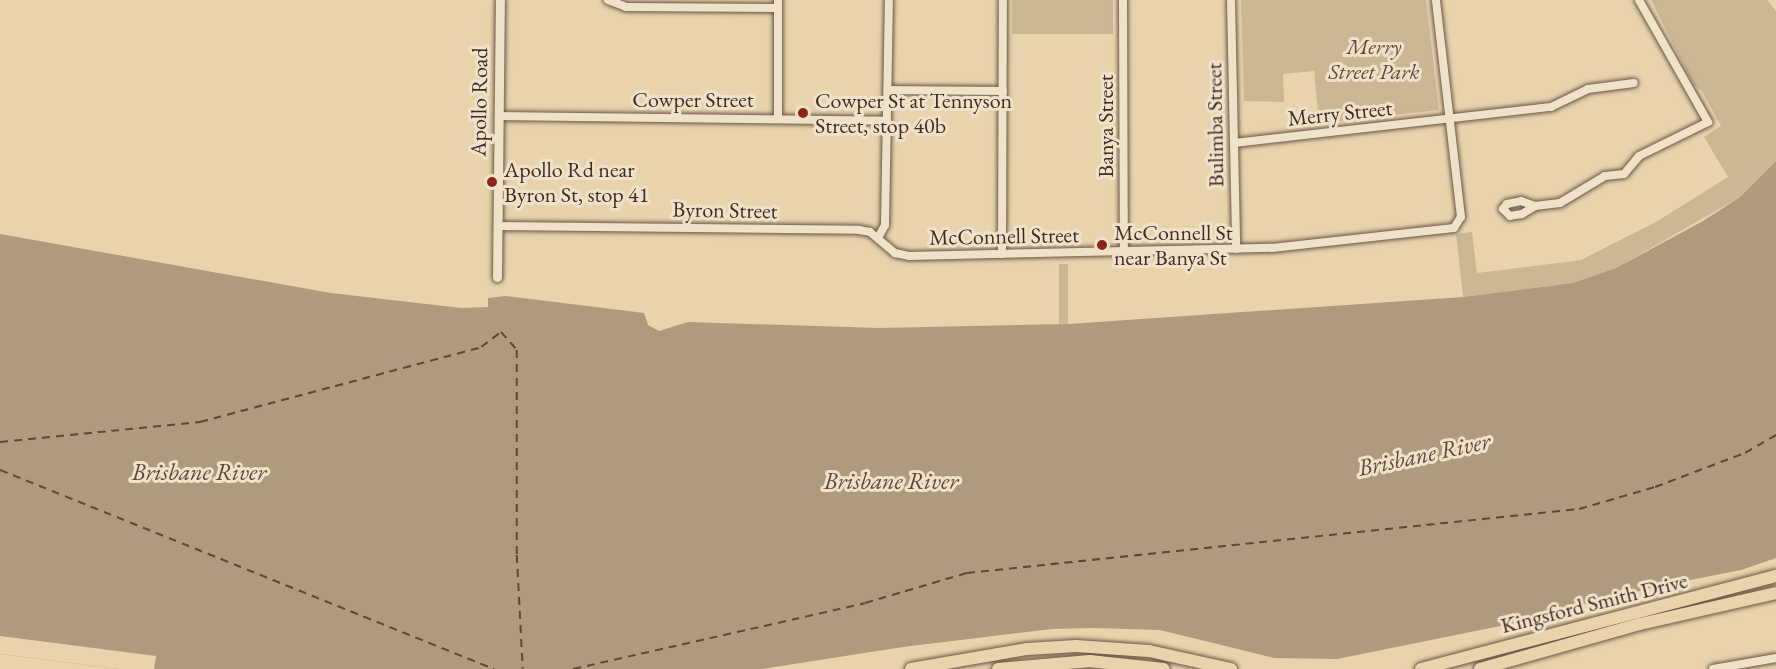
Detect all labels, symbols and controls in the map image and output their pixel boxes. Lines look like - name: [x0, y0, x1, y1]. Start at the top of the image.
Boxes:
- park label: Merry Street Park: [1328, 33, 1420, 84]
- street label: Apollo Road: [465, 47, 493, 157]
- street label: Bulimba Street: [1201, 62, 1229, 188]
- street label: Banya Street: [1093, 74, 1119, 178]
- street label: Cowper Street: [632, 87, 754, 113]
- place label: Cowper St at Tennyson Street, stop 40b: [815, 87, 1012, 138]
- street label: Merry Street: [1286, 94, 1394, 132]
- marker: Cowper St at Tennyson Street, stop 40b: [796, 106, 810, 120]
- place label: Apollo Rd near Byron St, stop 41: [504, 156, 649, 208]
- marker: Apollo Rd near Byron St, stop 41: [485, 175, 499, 189]
- street label: Byron Street: [672, 196, 778, 224]
- place label: McConnell St near Banya St: [1114, 219, 1233, 270]
- street label: McConnell Street: [929, 221, 1079, 251]
- marker: McConnell St near Banya St: [1095, 238, 1109, 252]
- water label: Brisbane River: [1355, 426, 1493, 482]
- water label: Brisbane River: [132, 458, 266, 486]
- water label: Brisbane River: [824, 467, 958, 495]
- street label: Kingsford Smith Drive: [1498, 567, 1690, 639]

